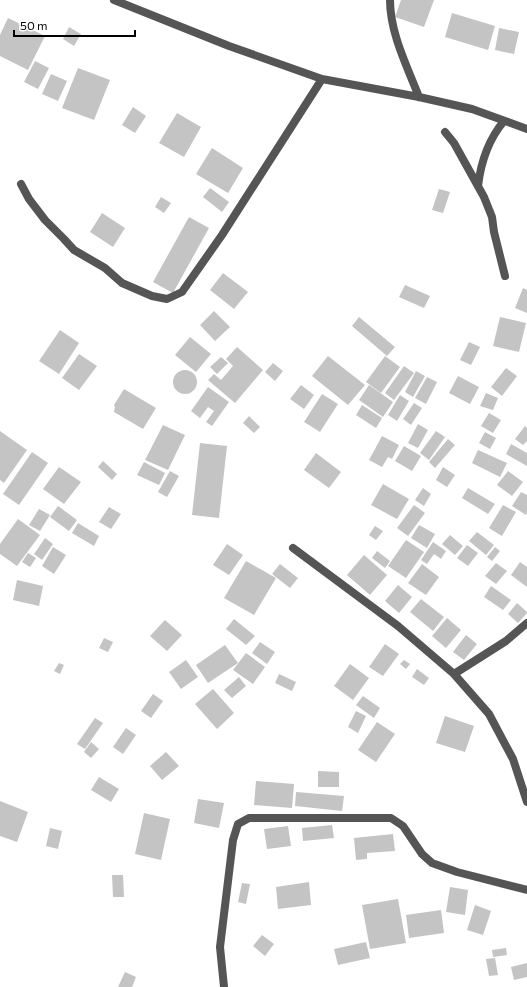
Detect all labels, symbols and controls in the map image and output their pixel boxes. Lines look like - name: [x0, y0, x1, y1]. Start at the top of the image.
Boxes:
- scale bar: [14, 12, 135, 38]
- text: 50 m: [20, 18, 48, 32]

